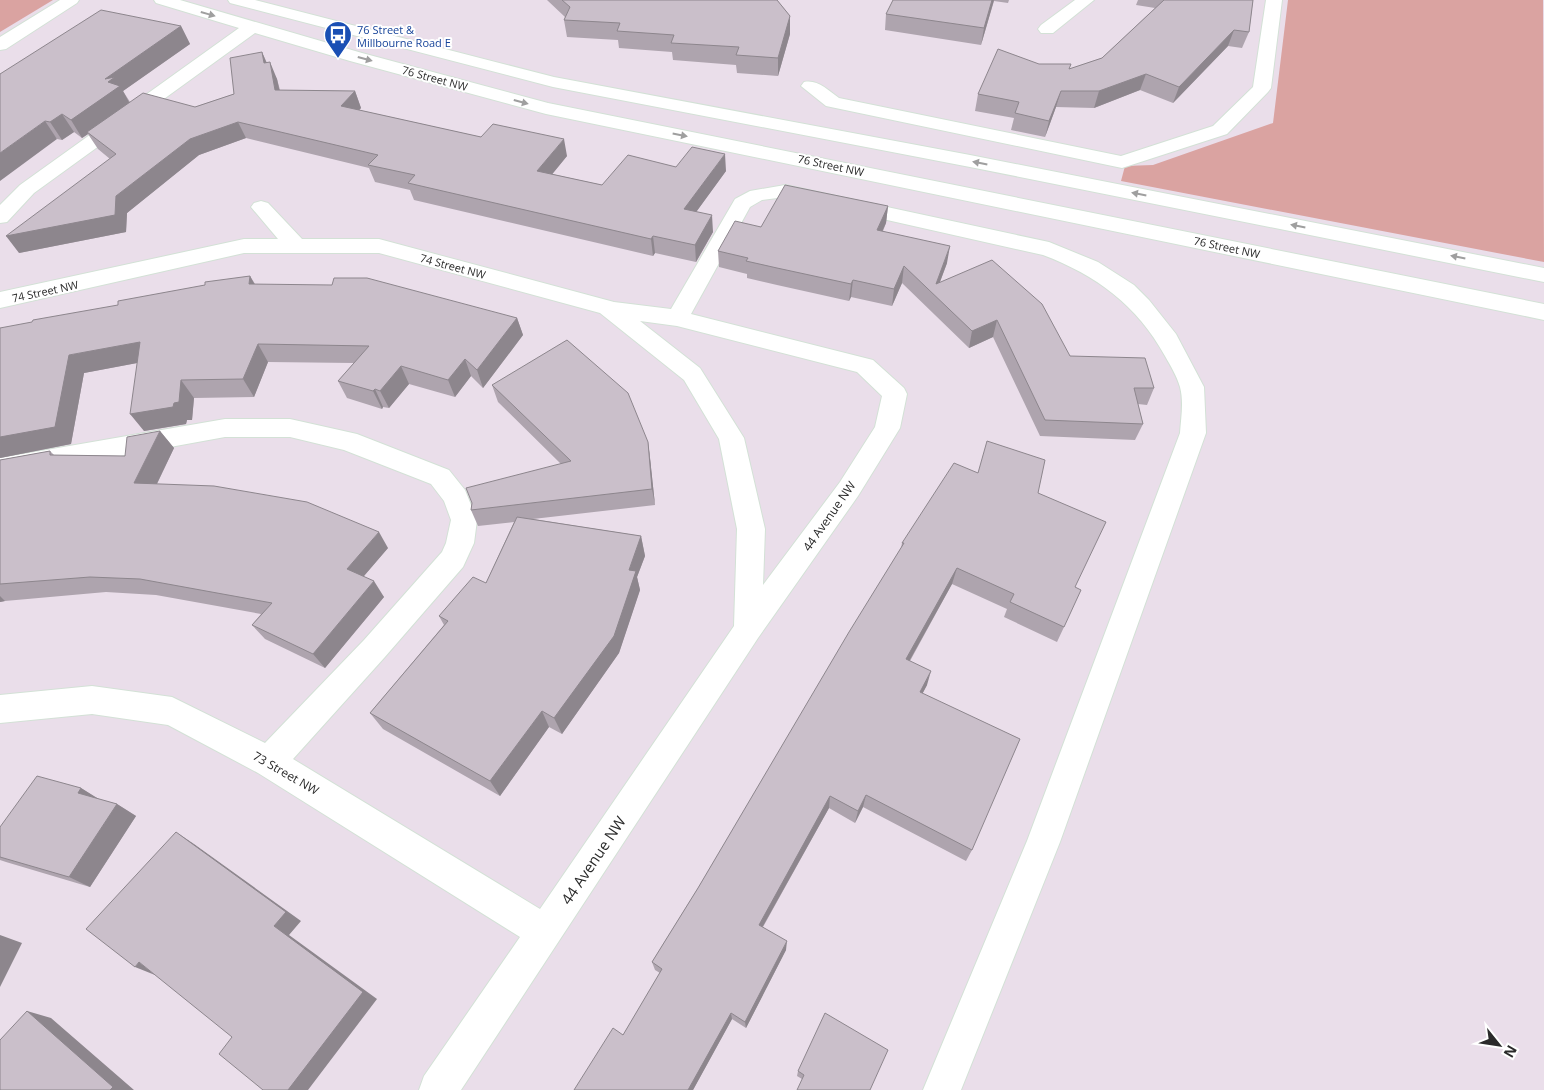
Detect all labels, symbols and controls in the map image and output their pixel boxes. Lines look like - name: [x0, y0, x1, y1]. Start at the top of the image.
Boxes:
- one-way arrow: [201, 10, 216, 18]
- bus stop icon: 76 Street & Millbourne Road E: [323, 20, 353, 59]
- place label: 76 Street & Millbourne Road E: [357, 22, 451, 50]
- one-way arrow: [357, 55, 372, 63]
- street label: 76 Street NW: [400, 62, 470, 94]
- one-way arrow: [514, 98, 529, 106]
- one-way arrow: [673, 131, 688, 139]
- street label: 76 Street NW: [796, 151, 866, 179]
- one-way arrow: [972, 159, 987, 167]
- one-way arrow: [1131, 190, 1147, 198]
- one-way arrow: [1291, 222, 1306, 230]
- street label: 76 Street NW: [1192, 233, 1262, 261]
- street label: 74 Street NW: [418, 250, 488, 282]
- one-way arrow: [1449, 253, 1465, 261]
- street label: 74 Street NW: [10, 277, 80, 305]
- street label: 44 Avenue NW: [799, 478, 859, 554]
- street label: 73 Street NW: [250, 747, 322, 799]
- street label: 44 Avenue NW: [556, 812, 630, 908]
- north arrow: [1474, 1020, 1524, 1070]
- text: N: [1500, 1042, 1522, 1061]

